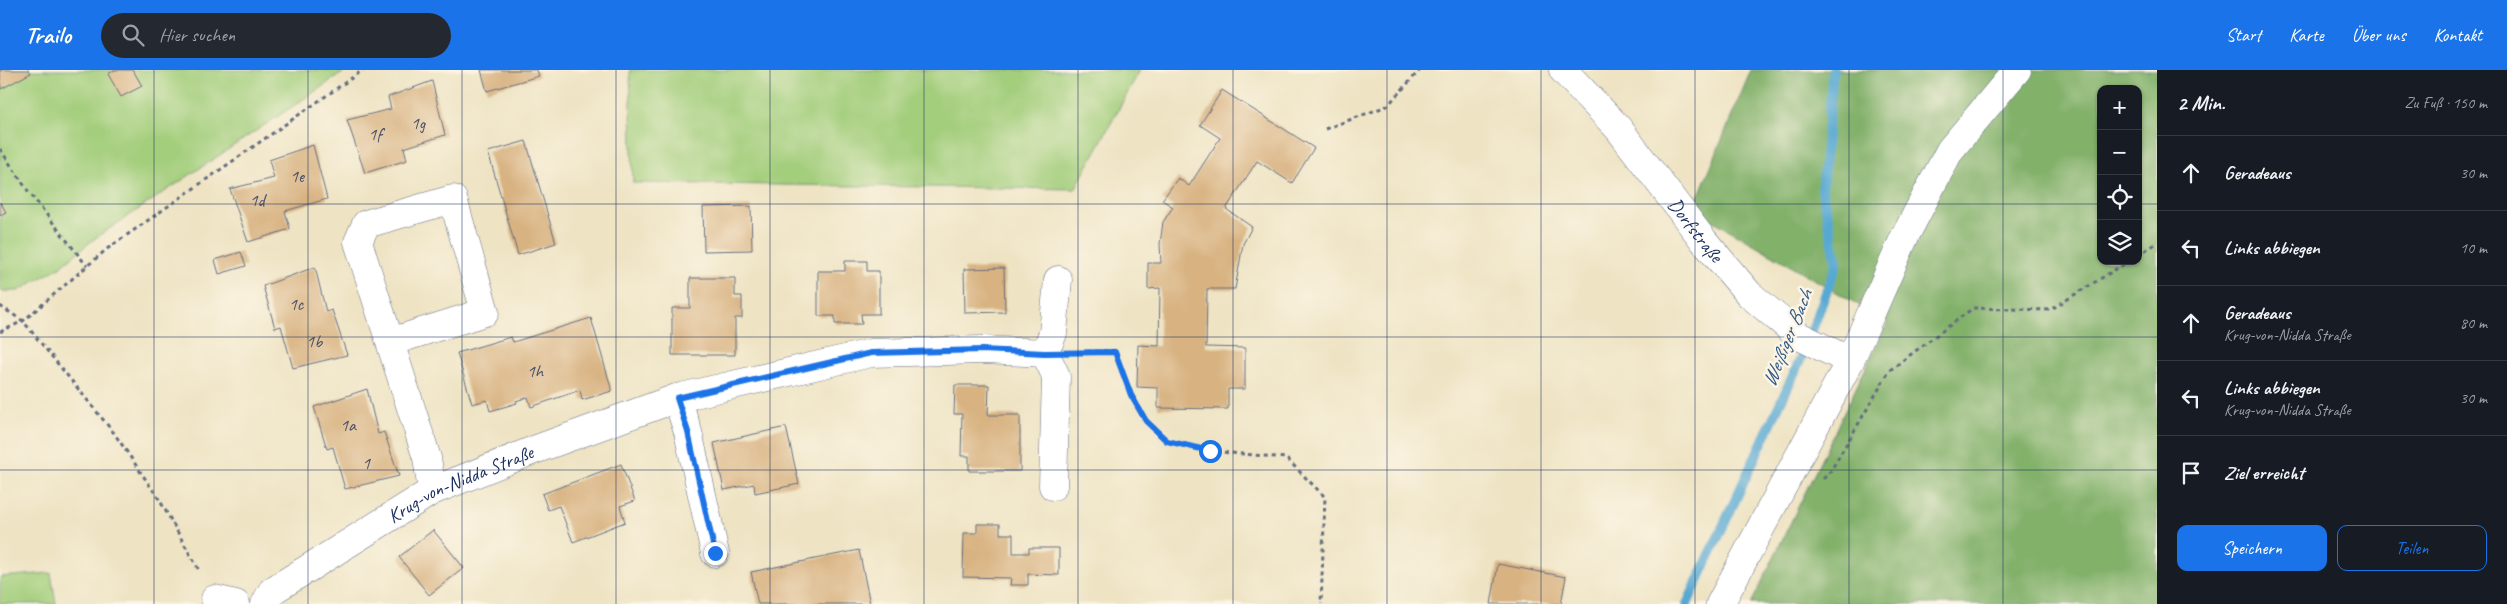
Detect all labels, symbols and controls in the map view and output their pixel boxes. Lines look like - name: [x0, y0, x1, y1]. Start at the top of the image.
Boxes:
- search box: [101, 13, 451, 58]
- text: Trailo: [25, 20, 71, 50]
- icon: search: [119, 21, 147, 49]
- text: Hier suchen: [159, 23, 235, 47]
- text: Start: [2226, 24, 2261, 46]
- text: Karte: [2289, 24, 2324, 46]
- text: Über uns: [2352, 24, 2406, 46]
- text: Kontakt: [2434, 24, 2482, 46]
- map controls: [2097, 85, 2142, 265]
- button: +: [2097, 85, 2142, 130]
- text: 2 Min.: [2177, 90, 2225, 116]
- text: Zu Fuß · 150 m: [2404, 93, 2487, 113]
- house number: 1g: [411, 112, 427, 134]
- house number: 1f: [368, 123, 385, 145]
- button: −: [2097, 130, 2142, 175]
- icon: ahead: [2177, 159, 2205, 187]
- text: Geradeaus: [2224, 161, 2291, 185]
- text: 30 m: [2460, 163, 2487, 183]
- house number: 1e: [290, 165, 305, 187]
- button: locate: [2097, 175, 2142, 220]
- house number: 1d: [249, 189, 268, 211]
- street label: Dorfstraße: [1663, 193, 1729, 269]
- button: layers: [2097, 220, 2142, 265]
- icon: left: [2177, 234, 2205, 262]
- text: Links abbiegen: [2224, 236, 2320, 260]
- text: 10 m: [2460, 238, 2487, 258]
- water label: Weißiger Bach: [1756, 284, 1819, 390]
- house number: 1c: [289, 293, 305, 315]
- text: Geradeaus: [2224, 301, 2291, 325]
- icon: ahead: [2177, 309, 2205, 337]
- text: 80 m: [2460, 313, 2487, 333]
- text: Krug-von-Nidda Straße: [2224, 325, 2351, 345]
- house number: 1b: [306, 330, 323, 352]
- house number: 1h: [527, 360, 545, 382]
- text: Links abbiegen: [2224, 376, 2320, 400]
- icon: left: [2177, 384, 2205, 412]
- text: 30 m: [2460, 388, 2487, 408]
- text: Krug-von-Nidda Straße: [2224, 400, 2351, 420]
- house number: 1a: [340, 414, 357, 436]
- street label: Krug-von-Nidda Straße: [383, 439, 538, 529]
- route start: [1199, 440, 1222, 463]
- house number: 1: [362, 452, 371, 474]
- icon: arrive: [2177, 459, 2205, 487]
- text: Ziel erreicht: [2224, 461, 2304, 485]
- button: Speichern: [2177, 525, 2327, 571]
- button: Teilen: [2337, 525, 2487, 571]
- route end: [704, 542, 727, 565]

